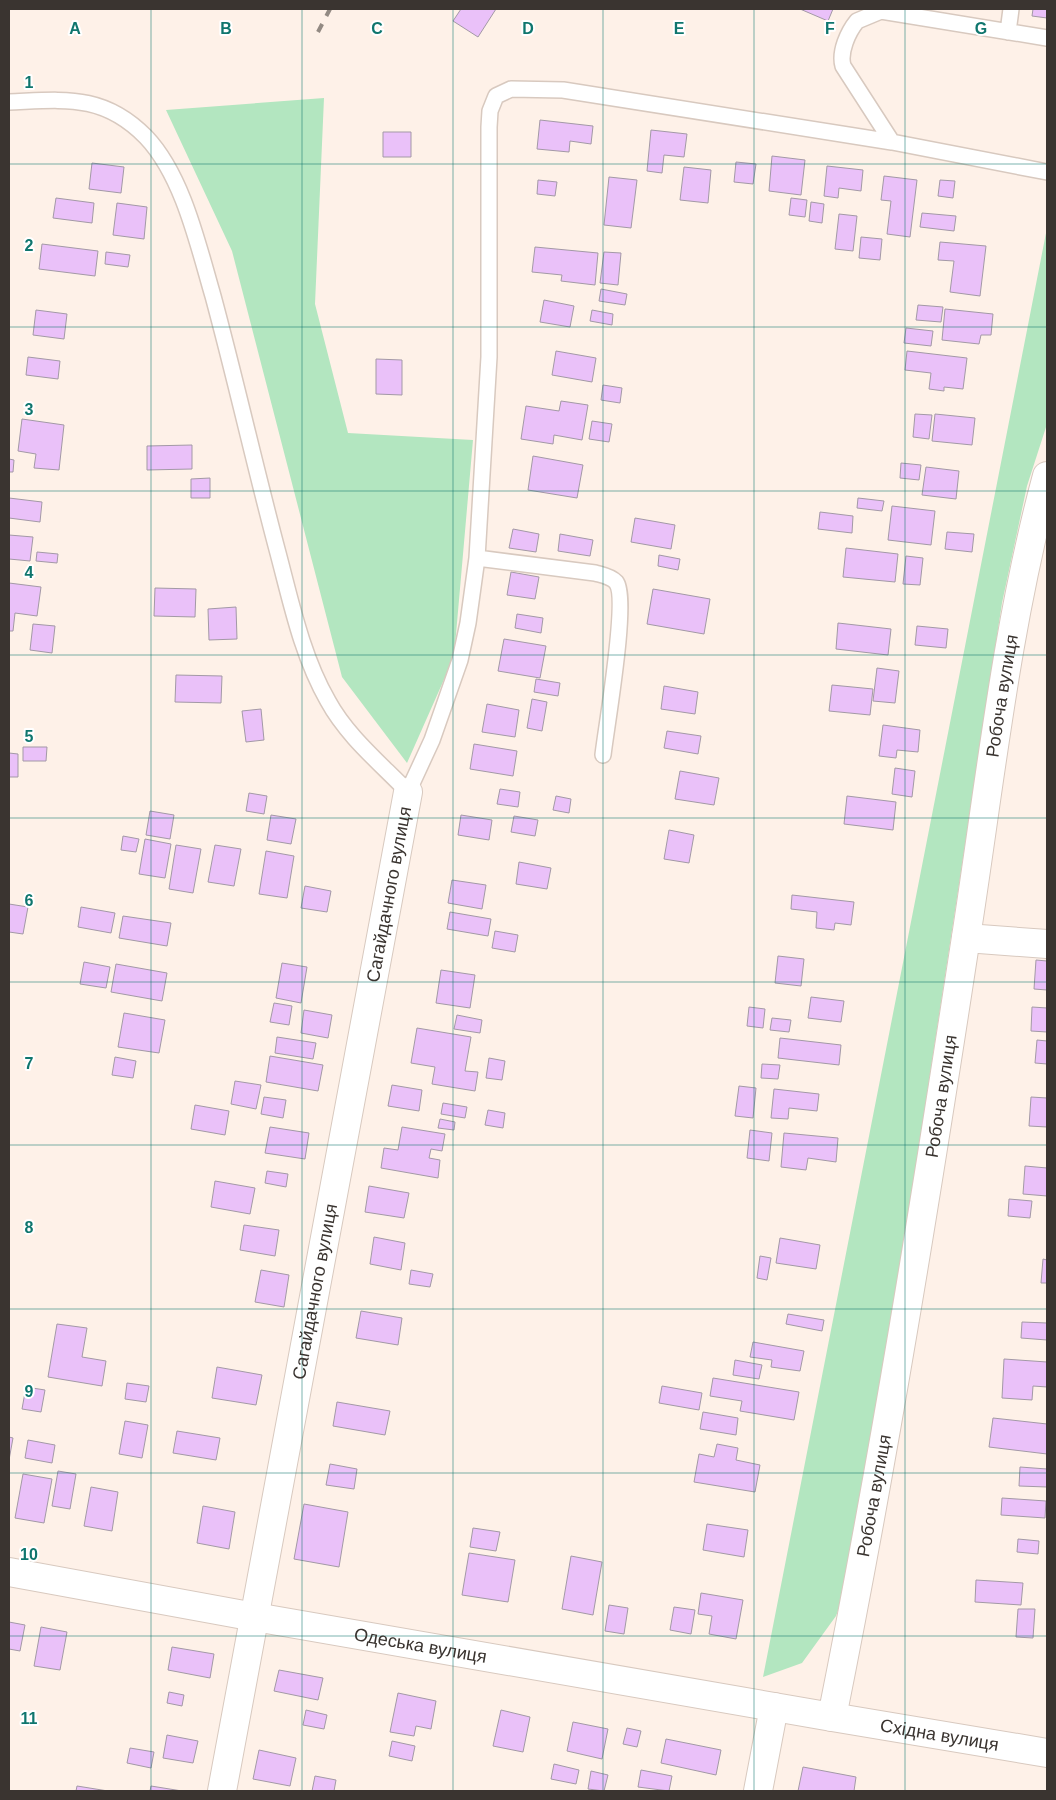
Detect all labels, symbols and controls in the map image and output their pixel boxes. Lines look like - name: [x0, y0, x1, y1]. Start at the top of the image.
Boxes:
- text: A: [69, 20, 81, 37]
- text: B: [220, 20, 232, 37]
- text: C: [371, 20, 383, 37]
- text: D: [522, 20, 534, 37]
- text: E: [674, 20, 685, 37]
- text: F: [825, 20, 835, 37]
- text: G: [975, 20, 987, 37]
- text: 1: [25, 74, 34, 91]
- text: 2: [25, 237, 34, 254]
- text: 3: [25, 401, 34, 418]
- text: 4: [25, 564, 34, 581]
- street label: Робоча вулиця: [982, 633, 1022, 759]
- text: 5: [25, 728, 34, 745]
- street label: Сагайдачного вулиця: [363, 805, 415, 984]
- text: 6: [25, 892, 34, 909]
- street label: Робоча вулиця: [922, 1033, 961, 1159]
- text: 7: [25, 1055, 34, 1072]
- street label: Сагайдачного вулиця: [289, 1202, 341, 1381]
- text: 8: [25, 1219, 34, 1236]
- text: 9: [25, 1383, 34, 1400]
- street label: Робоча вулиця: [853, 1433, 895, 1558]
- text: 10: [20, 1546, 38, 1563]
- street label: Одеська вулиця: [353, 1624, 488, 1667]
- text: 11: [21, 1710, 38, 1727]
- street label: Східна вулиця: [879, 1715, 1000, 1755]

